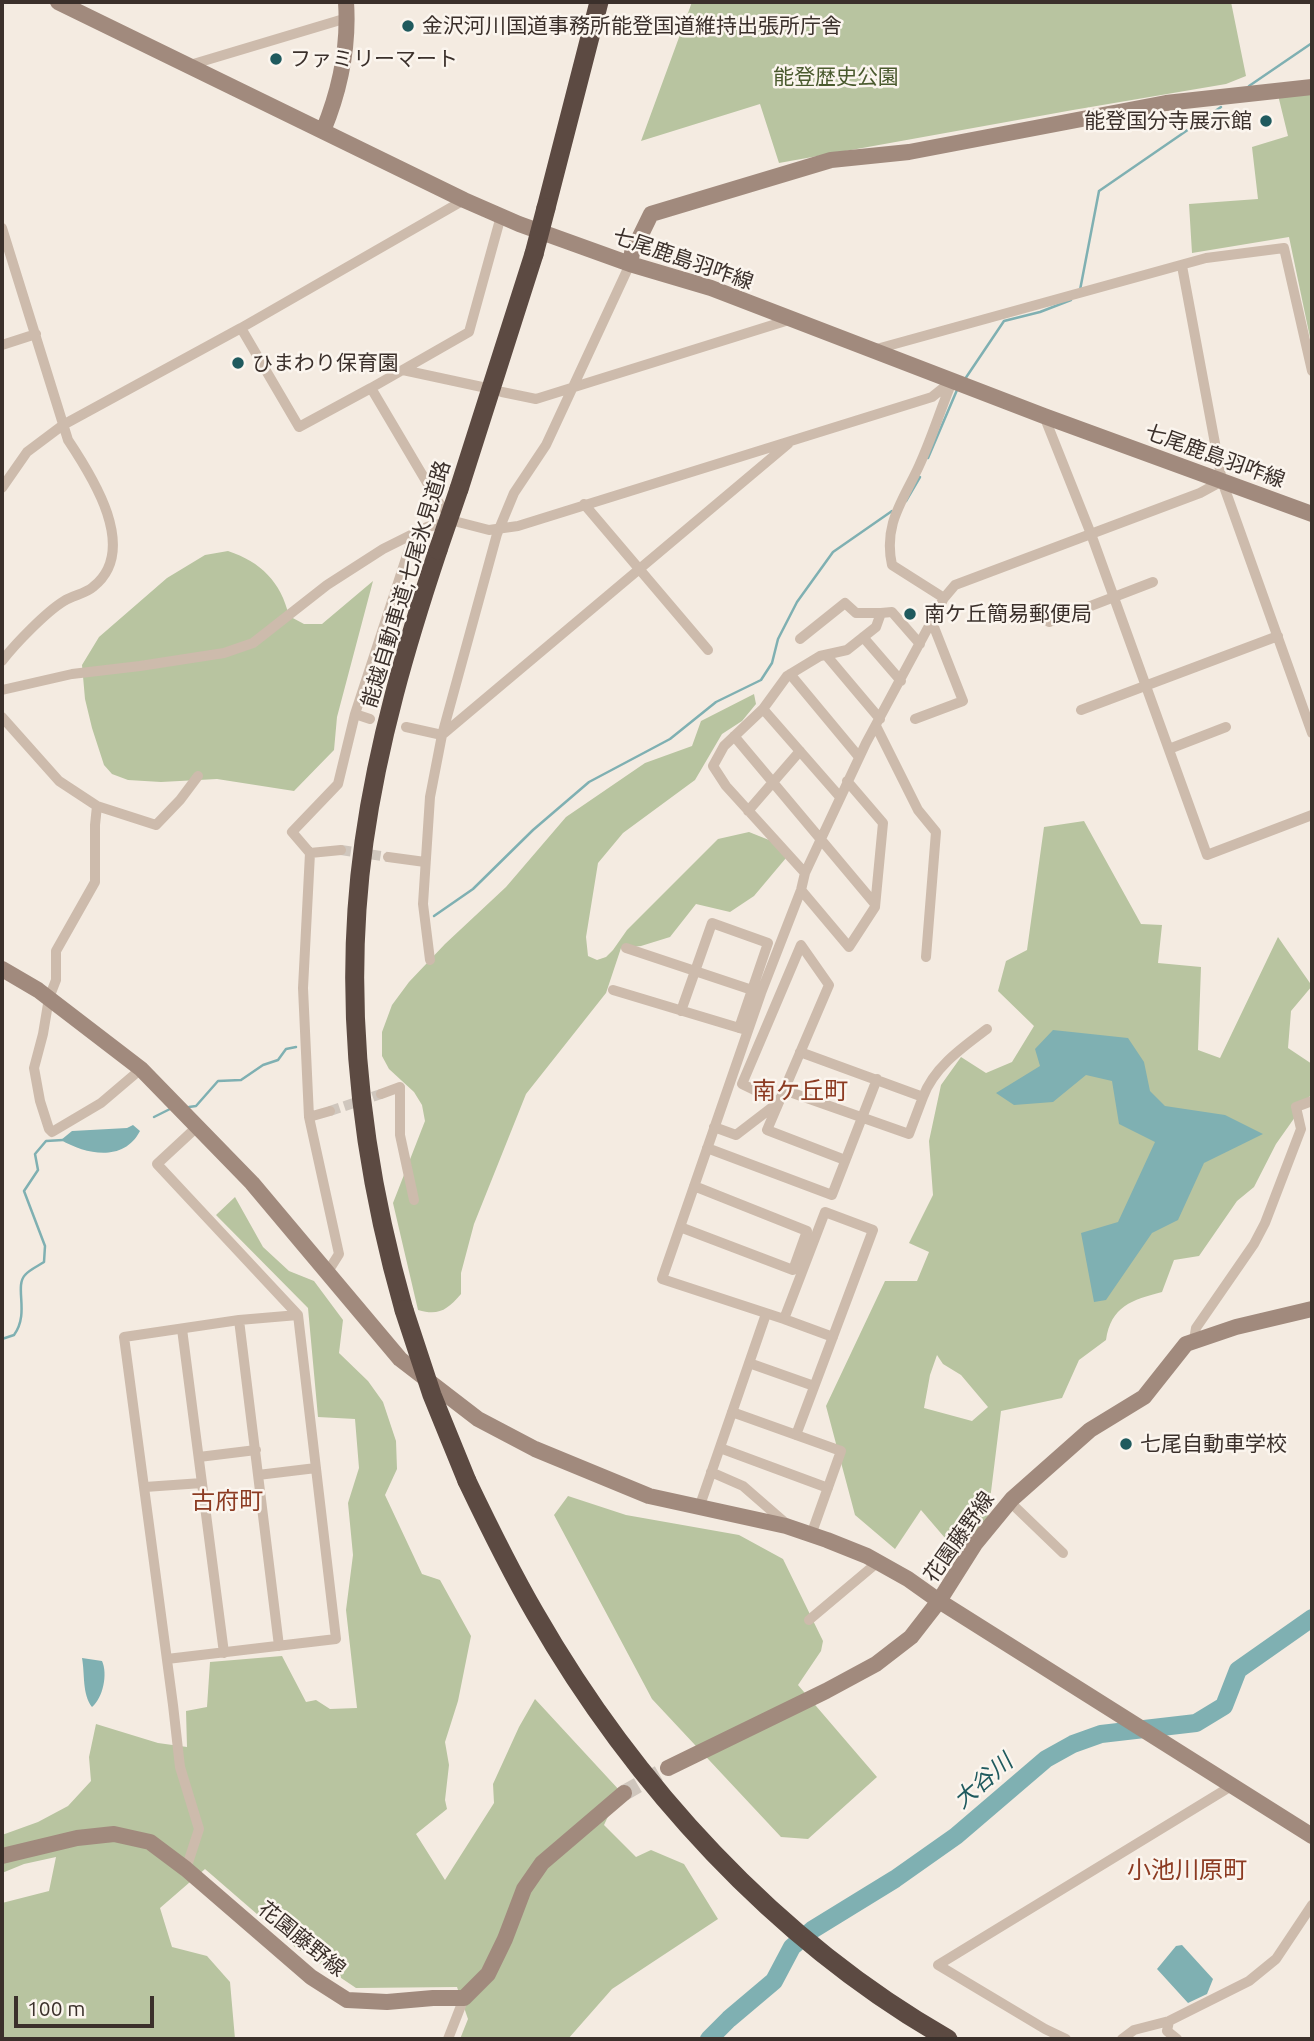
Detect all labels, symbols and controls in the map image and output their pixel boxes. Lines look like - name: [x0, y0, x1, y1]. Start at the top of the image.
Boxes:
- place label: 金沢河川国道事務所能登国道維持出張所庁舎: [422, 13, 842, 39]
- marker: 金沢河川国道事務所能登国道維持出張所庁舎: [400, 18, 416, 34]
- place label: ファミリーマート: [290, 46, 458, 72]
- marker: ファミリーマート: [268, 51, 284, 67]
- park label: 能登歴史公園: [773, 64, 899, 90]
- place label: 能登国分寺展示館: [1084, 108, 1252, 134]
- marker: 能登国分寺展示館: [1258, 113, 1274, 129]
- street label: 七尾鹿島羽咋線: [609, 223, 757, 295]
- place label: ひまわり保育園: [252, 350, 399, 376]
- marker: ひまわり保育園: [230, 355, 246, 371]
- street label: 七尾鹿島羽咋線: [1142, 419, 1288, 493]
- street label: 能越自動車道;七尾氷見道路: [356, 457, 456, 711]
- place label: 南ケ丘簡易郵便局: [924, 601, 1092, 627]
- marker: 南ケ丘簡易郵便局: [902, 606, 918, 622]
- district label: 南ケ丘町: [752, 1077, 848, 1105]
- place label: 七尾自動車学校: [1140, 1431, 1287, 1457]
- marker: 七尾自動車学校: [1118, 1436, 1134, 1452]
- district label: 古府町: [191, 1487, 263, 1515]
- street label: 花園藤野線: [919, 1487, 999, 1587]
- water label: 大谷川: [948, 1748, 1018, 1814]
- district label: 小池川原町: [1127, 1856, 1247, 1884]
- street label: 花園藤野線: [253, 1896, 351, 1982]
- scale bar: [18, 1982, 158, 2026]
- text: 100 m: [27, 1996, 85, 2020]

